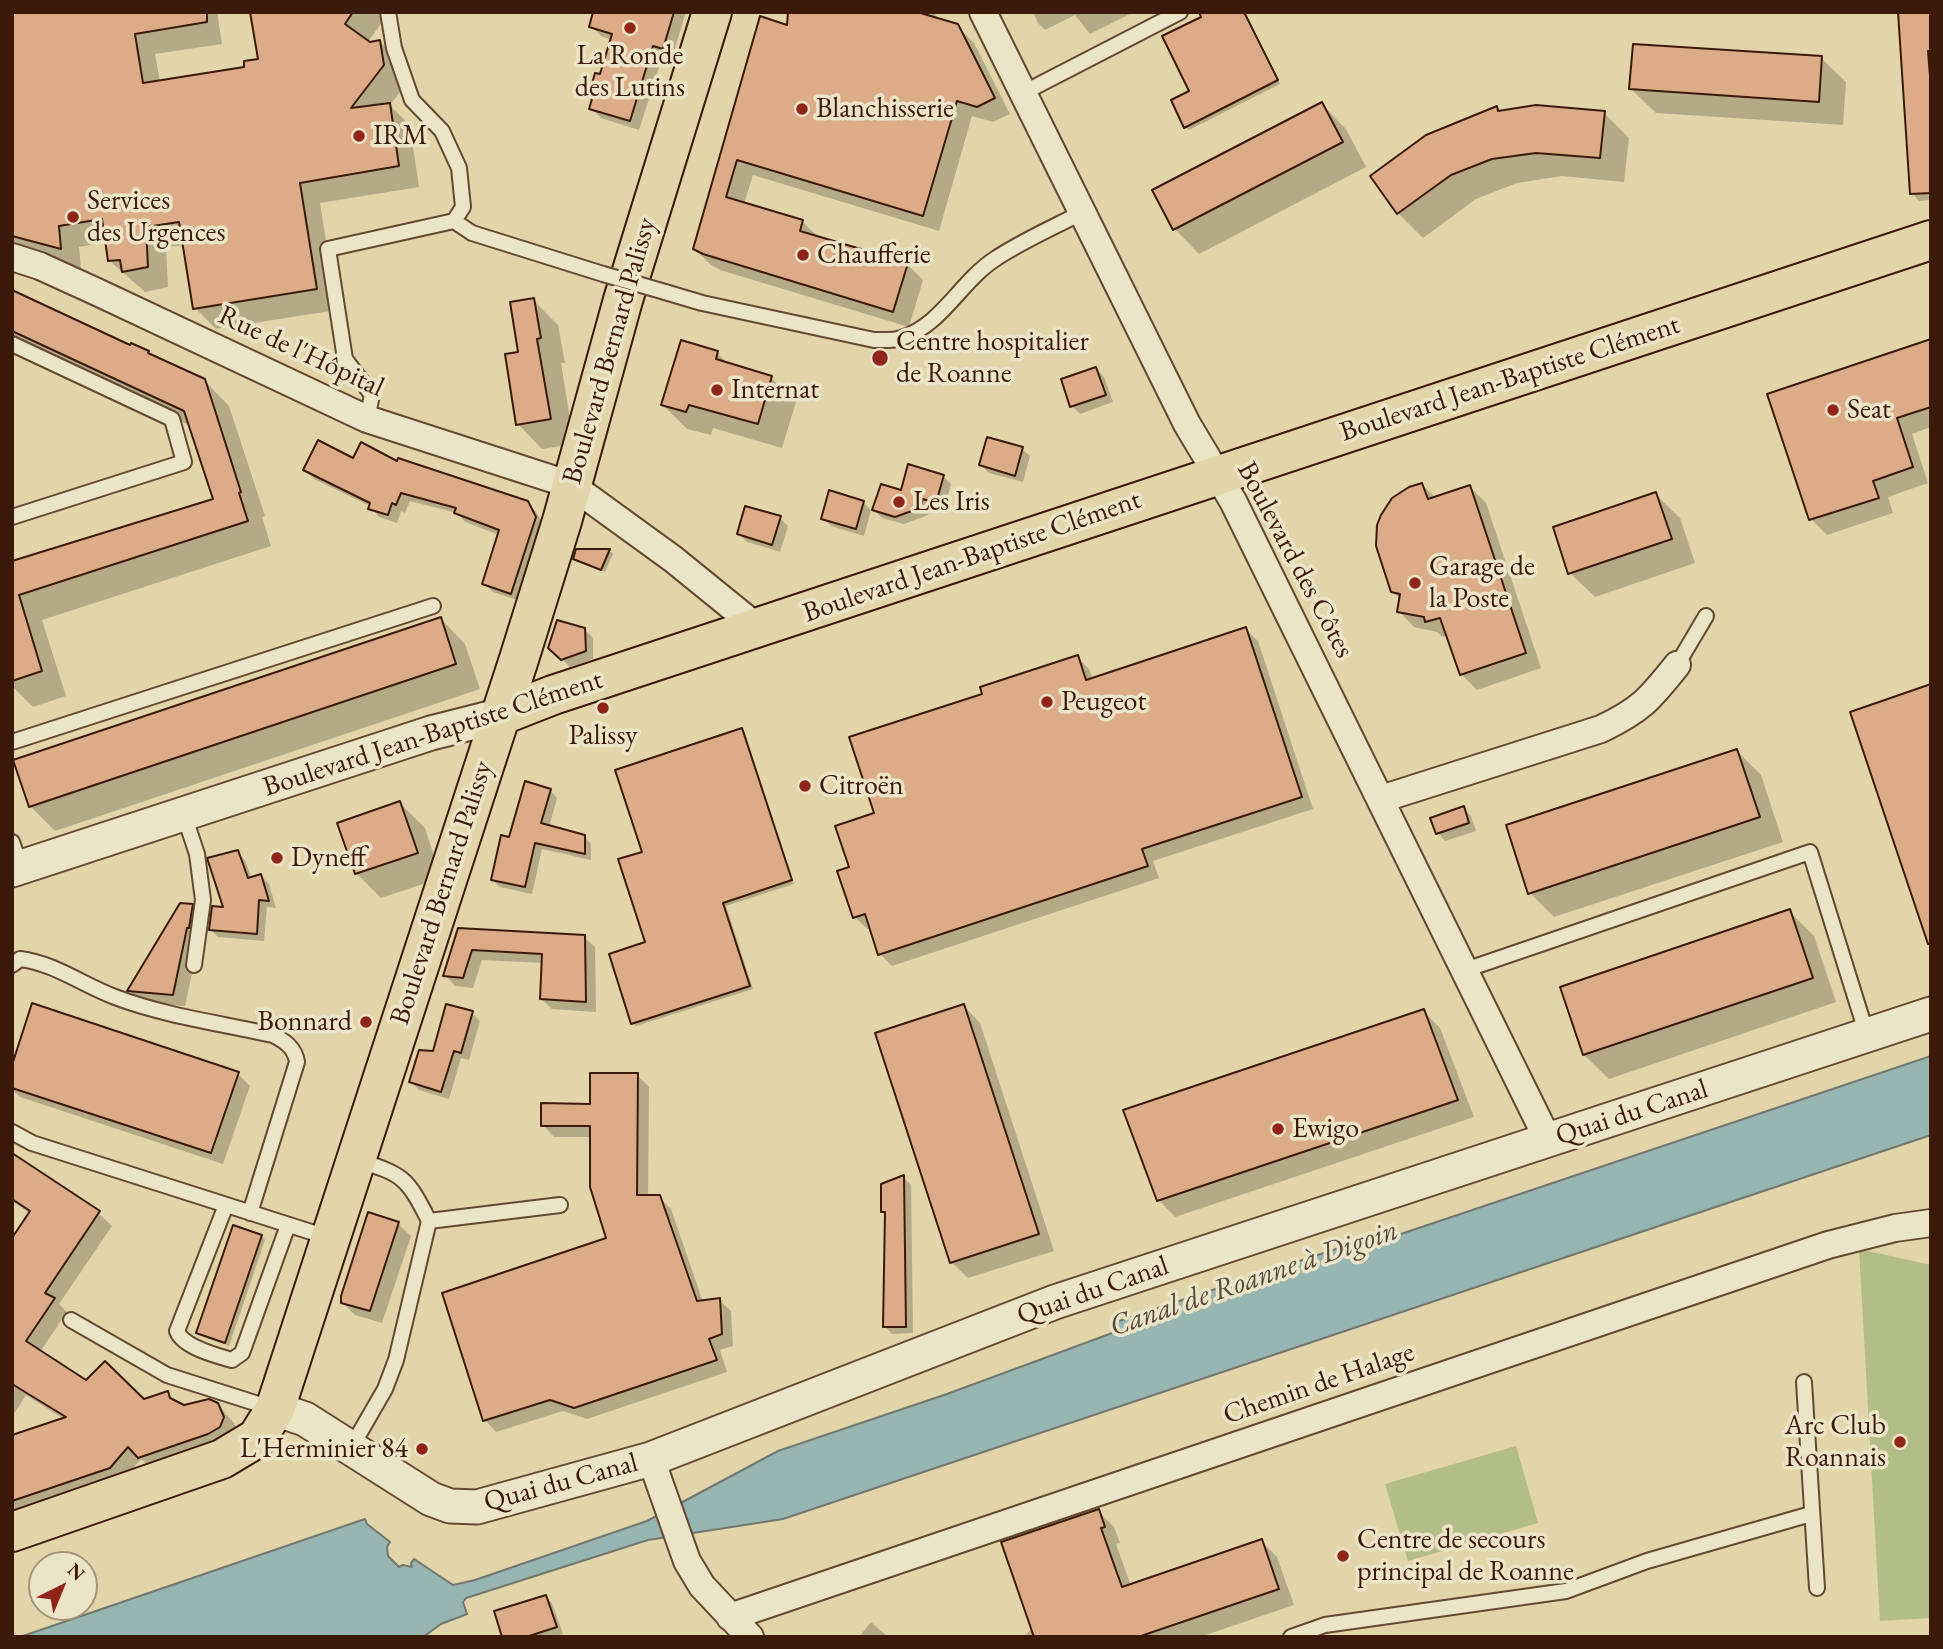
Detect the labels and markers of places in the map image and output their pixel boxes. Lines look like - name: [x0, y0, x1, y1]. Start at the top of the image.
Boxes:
- marker: La Ronde des Lutins: [622, 20, 638, 36]
- place label: La Ronde des Lutins: [575, 39, 685, 105]
- place label: Blanchisserie: [816, 92, 954, 126]
- marker: Blanchisserie: [794, 101, 810, 117]
- place label: IRM: [373, 119, 428, 153]
- marker: IRM: [351, 128, 367, 144]
- place label: Services des Urgences: [87, 184, 225, 250]
- marker: Services des Urgences: [65, 209, 81, 225]
- place label: Chaufferie: [817, 238, 931, 272]
- marker: Chaufferie: [795, 247, 811, 263]
- place label: Centre hospitalier de Roanne: [896, 325, 1089, 391]
- marker: Centre hospitalier de Roanne: [870, 348, 890, 368]
- place label: Internat: [731, 373, 819, 407]
- marker: Internat: [709, 382, 725, 398]
- place label: Seat: [1847, 393, 1891, 427]
- marker: Seat: [1825, 402, 1841, 418]
- place label: Les Iris: [913, 485, 990, 519]
- marker: Les Iris: [891, 494, 907, 510]
- place label: Garage de la Poste: [1429, 550, 1535, 616]
- marker: Garage de la Poste: [1407, 575, 1423, 591]
- place label: Peugeot: [1061, 685, 1146, 719]
- marker: Peugeot: [1039, 694, 1055, 710]
- marker: Palissy: [595, 700, 611, 716]
- place label: Palissy: [569, 719, 637, 753]
- place label: Citroën: [819, 769, 903, 803]
- marker: Citroën: [797, 778, 813, 794]
- place label: Dyneff: [291, 841, 366, 875]
- marker: Dyneff: [269, 850, 285, 866]
- place label: Bonnard: [257, 1005, 352, 1039]
- marker: Bonnard: [358, 1014, 374, 1030]
- place label: Ewigo: [1292, 1112, 1359, 1146]
- marker: Ewigo: [1270, 1121, 1286, 1137]
- place label: Arc Club Roannais: [1785, 1409, 1886, 1475]
- place label: L'Herminier 84: [240, 1432, 408, 1466]
- marker: Arc Club Roannais: [1892, 1434, 1908, 1450]
- marker: L'Herminier 84: [414, 1441, 430, 1457]
- place label: Centre de secours principal de Roanne: [1357, 1523, 1574, 1589]
- marker: Centre de secours principal de Roanne: [1335, 1548, 1351, 1564]

